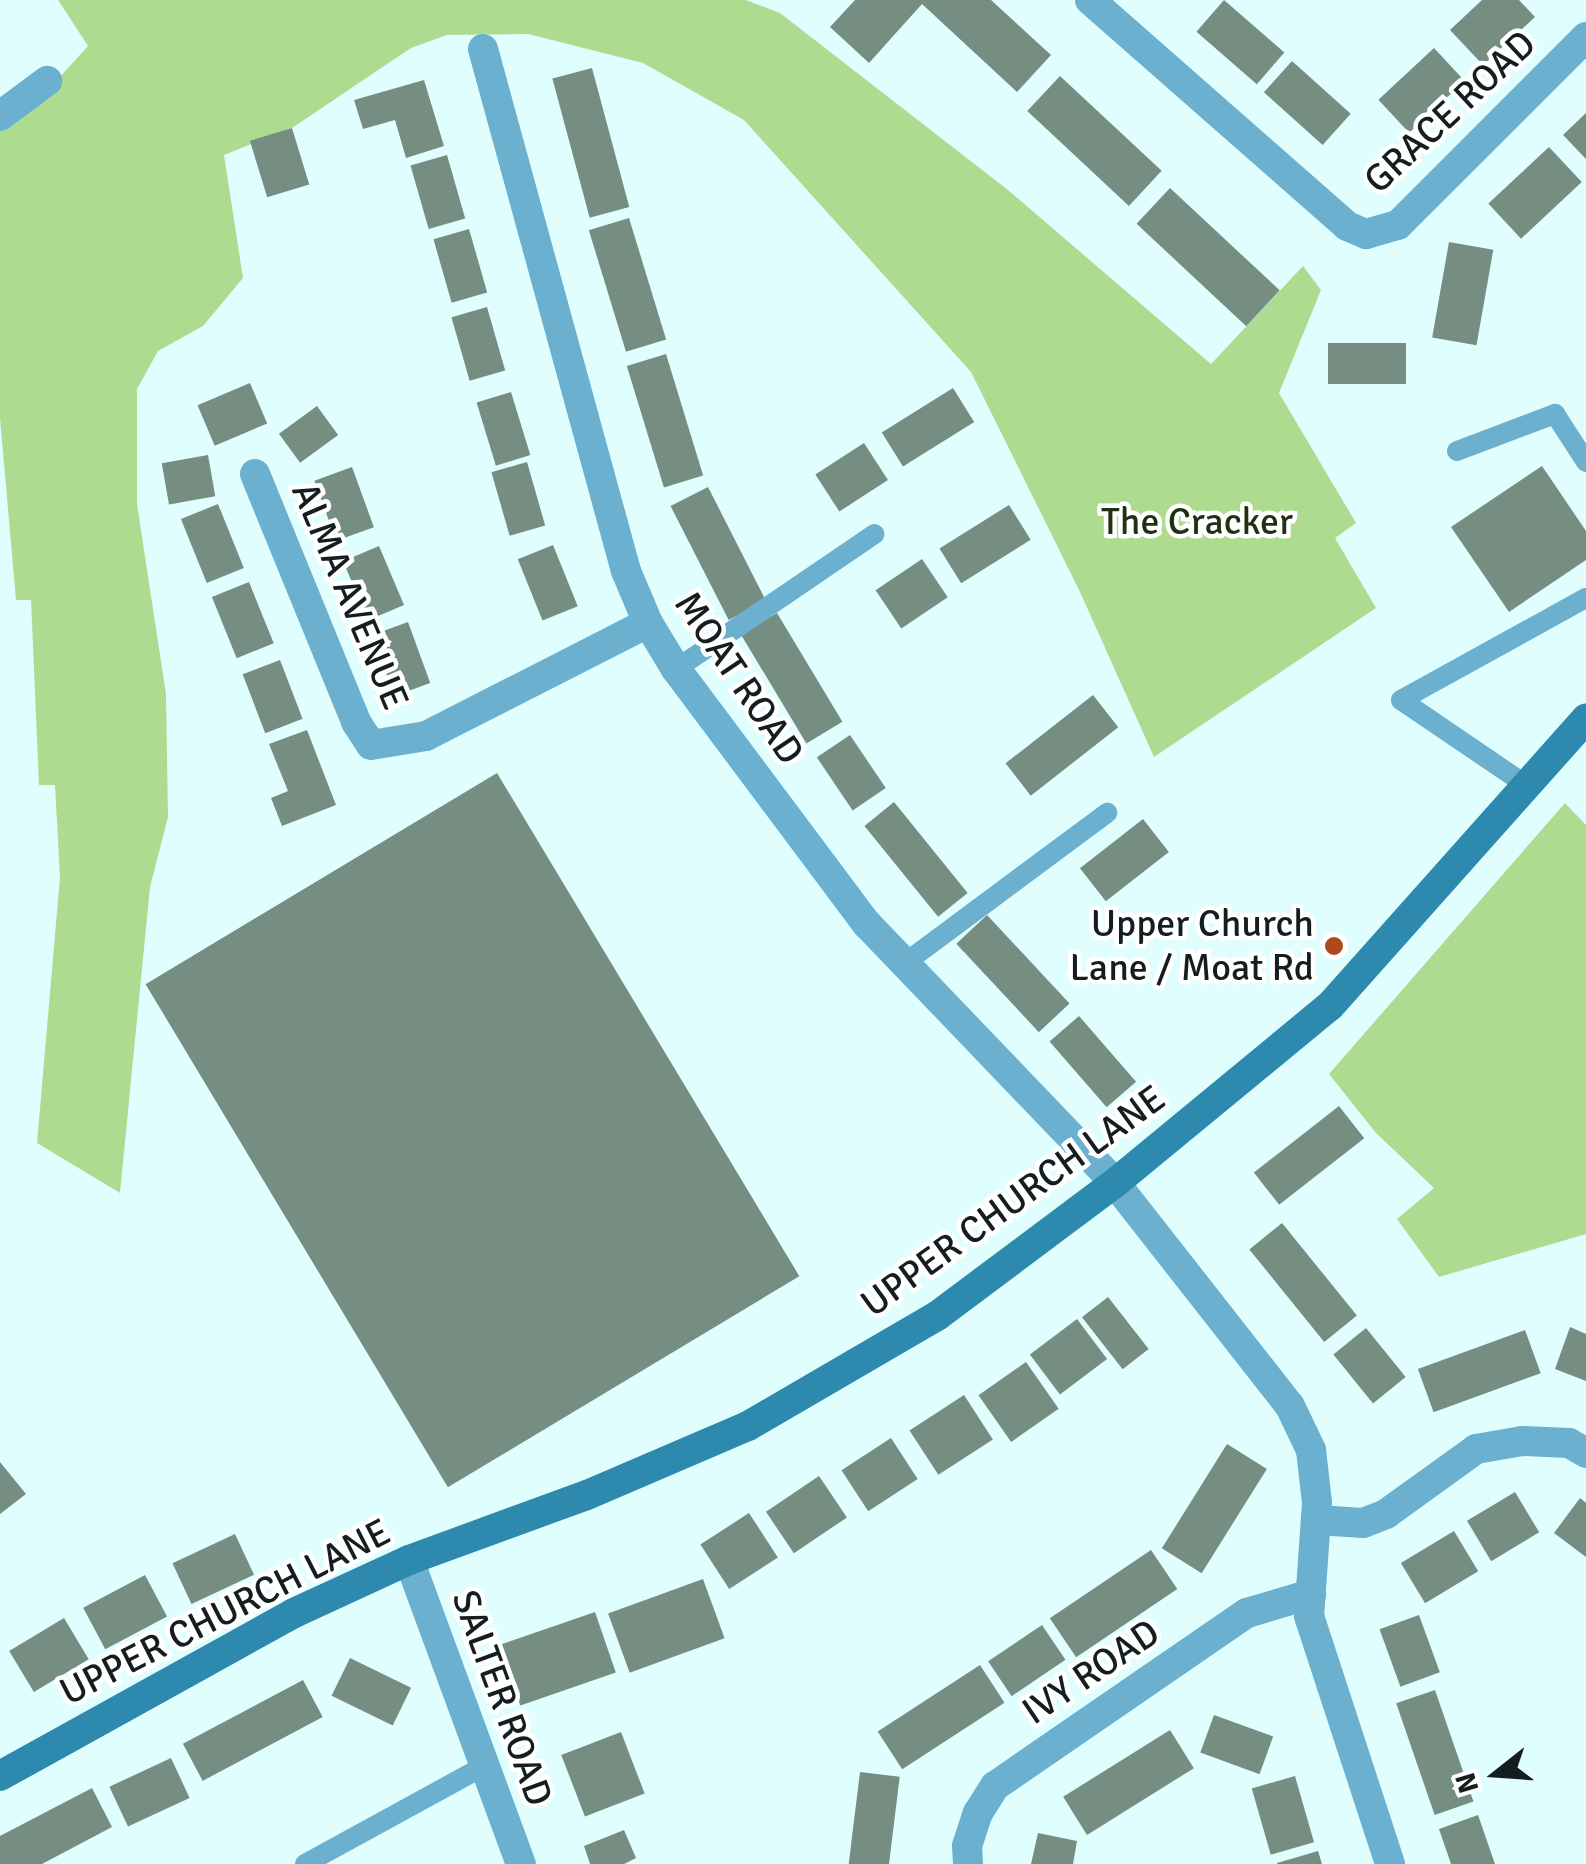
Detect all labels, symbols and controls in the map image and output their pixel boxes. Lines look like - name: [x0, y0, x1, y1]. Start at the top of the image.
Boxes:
- street label: GRACE ROAD: [1355, 21, 1545, 203]
- street label: ALMA AVENUE: [282, 476, 418, 716]
- park label: The Cracker: [1101, 499, 1293, 545]
- street label: MOAT ROAD: [665, 583, 813, 773]
- place label: Upper Church Lane / Moat Rd: [1069, 901, 1314, 991]
- marker: Upper Church Lane / Moat Rd: [1323, 935, 1345, 957]
- street label: UPPER CHURCH LANE: [852, 1075, 1174, 1327]
- street label: UPPER CHURCH LANE: [52, 1509, 398, 1715]
- street label: SALTER ROAD: [442, 1584, 562, 1812]
- street label: IVY ROAD: [1014, 1610, 1168, 1734]
- north arrow: [1446, 1724, 1546, 1824]
- text: N: [1448, 1768, 1486, 1797]

